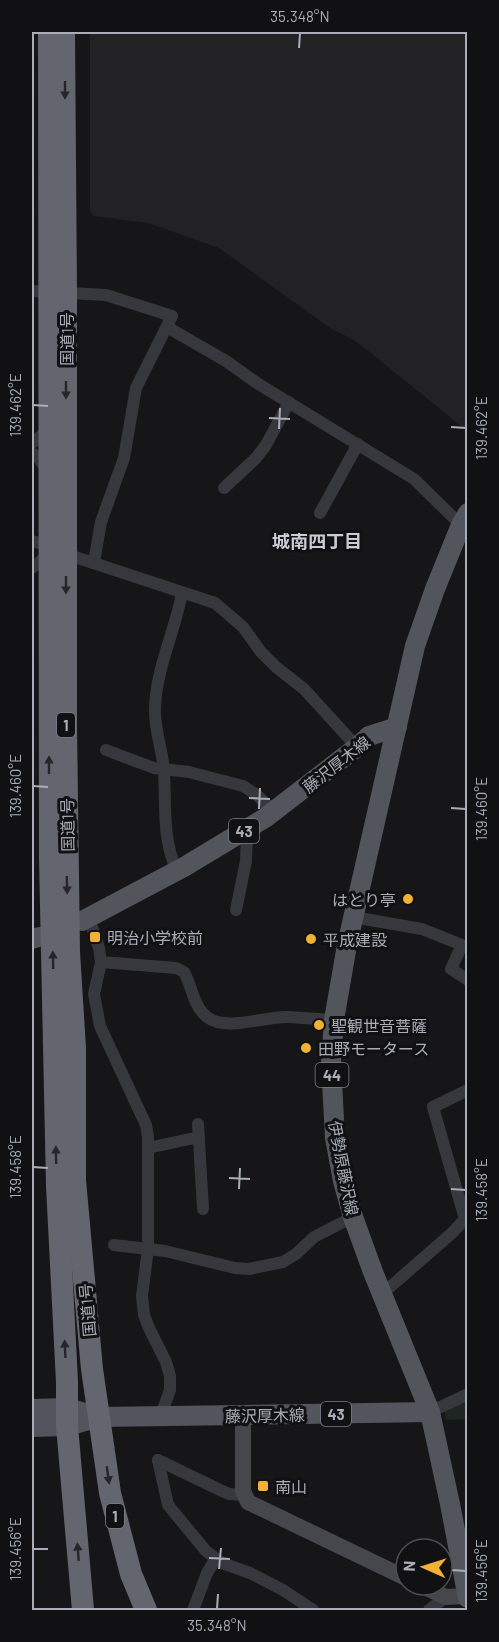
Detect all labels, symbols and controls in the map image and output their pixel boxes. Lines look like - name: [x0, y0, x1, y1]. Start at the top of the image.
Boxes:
- text: 35.348°N: [270, 7, 330, 25]
- one-way arrow: [60, 80, 70, 99]
- street label: 国道1号: [57, 312, 76, 366]
- text: 139.462°E: [6, 373, 24, 437]
- one-way arrow: [61, 380, 71, 399]
- text: 139.462°E: [472, 396, 490, 460]
- district label: 城南四丁目: [272, 530, 362, 552]
- one-way arrow: [61, 575, 71, 594]
- road number: 1: [57, 713, 75, 737]
- street label: 藤沢厚木線: [299, 732, 373, 796]
- text: 139.460°E: [6, 754, 24, 818]
- one-way arrow: [45, 755, 54, 774]
- text: 139.460°E: [472, 777, 490, 841]
- street label: 国道1号: [57, 798, 77, 852]
- road number: 43: [229, 819, 259, 843]
- one-way arrow: [63, 875, 72, 894]
- place label: はとり亭: [332, 890, 396, 909]
- marker: はとり亭: [401, 892, 415, 906]
- place label: 明治小学校前: [107, 928, 203, 947]
- marker: 明治小学校前: [88, 930, 102, 944]
- place label: 平成建設: [323, 930, 387, 949]
- marker: 平成建設: [304, 932, 318, 946]
- one-way arrow: [48, 950, 58, 969]
- place label: 聖観世音菩薩: [331, 1016, 427, 1035]
- marker: 聖観世音菩薩: [312, 1018, 326, 1032]
- place label: 田野モータース: [318, 1039, 429, 1058]
- marker: 田野モータース: [299, 1041, 313, 1055]
- road number: 44: [316, 1063, 348, 1087]
- street label: 伊勢原藤沢線: [326, 1119, 362, 1217]
- text: 139.458°E: [6, 1135, 24, 1199]
- one-way arrow: [51, 1145, 61, 1164]
- text: 139.458°E: [472, 1158, 490, 1222]
- street label: 国道1号: [75, 1282, 99, 1338]
- one-way arrow: [61, 1340, 70, 1359]
- road number: 43: [321, 1402, 351, 1426]
- street label: 藤沢厚木線: [225, 1405, 305, 1425]
- one-way arrow: [103, 1466, 112, 1485]
- place label: 南山: [275, 1477, 307, 1496]
- marker: 南山: [256, 1479, 270, 1493]
- road number: 1: [106, 1504, 124, 1528]
- text: 139.456°E: [6, 1517, 24, 1581]
- north arrow: [394, 1537, 454, 1597]
- text: 139.456°E: [472, 1539, 490, 1603]
- one-way arrow: [73, 1543, 83, 1562]
- text: N: [399, 1560, 418, 1572]
- text: 35.348°N: [187, 1616, 247, 1634]

